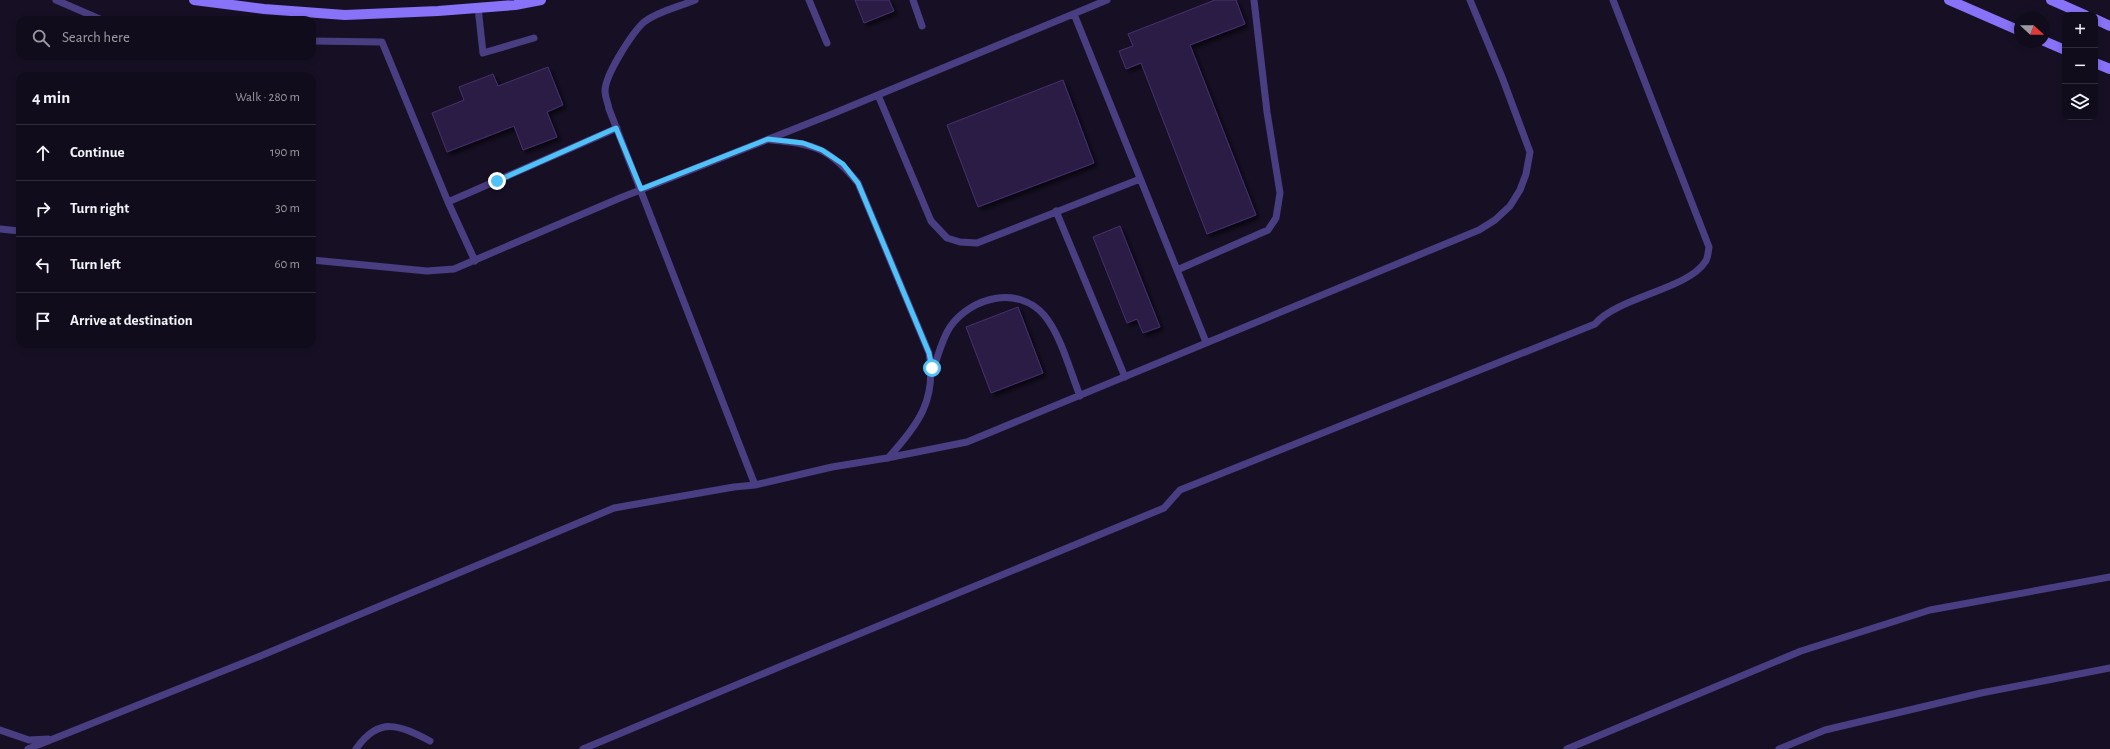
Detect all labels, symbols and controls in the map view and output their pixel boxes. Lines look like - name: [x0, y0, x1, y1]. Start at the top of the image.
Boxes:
- north arrow: [2014, 12, 2050, 48]
- map controls: [2062, 12, 2098, 120]
- button: +: [2062, 12, 2098, 48]
- search box: [16, 16, 316, 60]
- icon: search: [30, 27, 52, 49]
- text: Search here: [62, 30, 130, 45]
- button: −: [2062, 48, 2098, 84]
- button: layers: [2062, 84, 2098, 120]
- text: 4 min: [32, 89, 70, 106]
- text: Walk · 280 m: [235, 91, 300, 104]
- icon: ahead: [32, 142, 54, 164]
- text: Continue: [70, 145, 125, 160]
- text: 190 m: [270, 146, 300, 159]
- route end: [488, 172, 506, 190]
- icon: right: [32, 198, 54, 220]
- text: Turn right: [70, 201, 129, 216]
- text: 30 m: [275, 202, 300, 215]
- icon: left: [32, 254, 54, 276]
- text: Turn left: [70, 257, 121, 272]
- text: 60 m: [274, 258, 300, 271]
- icon: arrive: [32, 310, 54, 332]
- text: Arrive at destination: [70, 313, 193, 328]
- route start: [923, 359, 941, 377]

